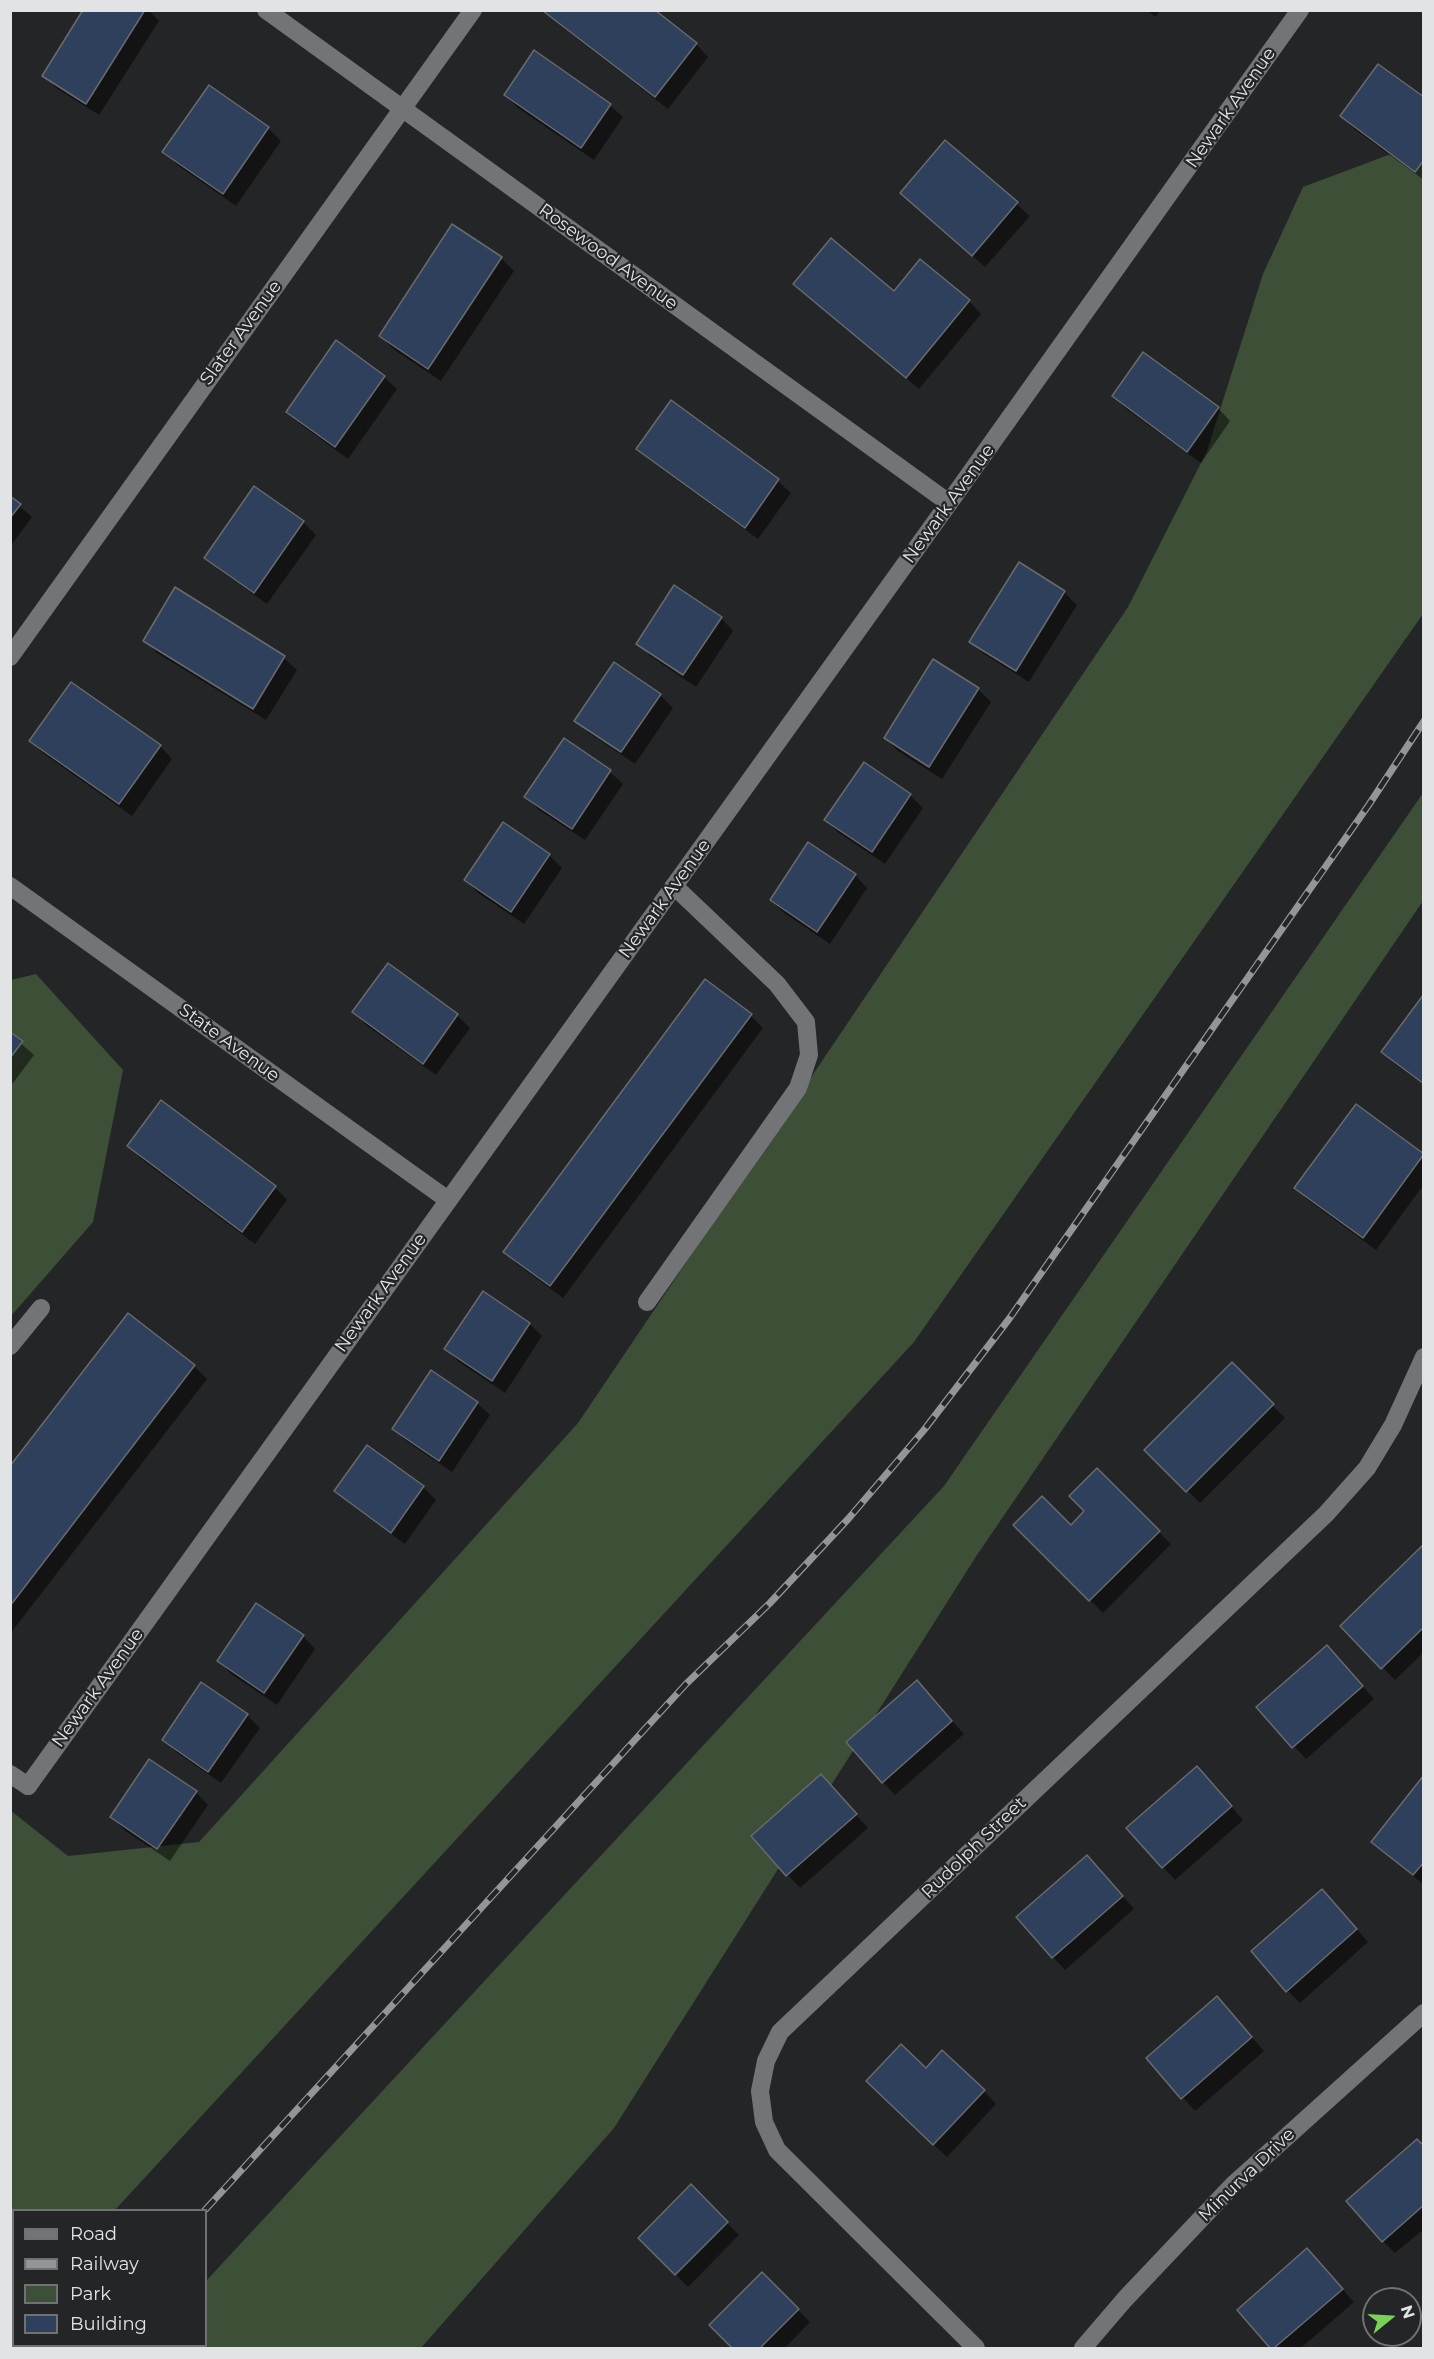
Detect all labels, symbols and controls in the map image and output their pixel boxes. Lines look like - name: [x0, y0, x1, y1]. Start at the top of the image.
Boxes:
- street label: Newark Avenue: [1181, 44, 1281, 172]
- street label: Rosewood Avenue: [534, 199, 682, 315]
- street label: Slater Avenue: [196, 276, 286, 390]
- street label: Newark Avenue: [899, 440, 999, 568]
- street label: Newark Avenue: [615, 835, 715, 963]
- street label: State Avenue: [174, 999, 284, 1087]
- street label: Newark Avenue: [331, 1229, 431, 1357]
- street label: Newark Avenue: [48, 1624, 148, 1752]
- street label: Rudolph Street: [917, 1793, 1031, 1903]
- street label: Minurva Drive: [1194, 2124, 1300, 2226]
- legend: [12, 2209, 207, 2347]
- text: Road: [70, 2223, 117, 2245]
- text: Railway: [70, 2253, 139, 2275]
- text: Park: [70, 2283, 111, 2305]
- north arrow: [1362, 2287, 1422, 2347]
- text: N: [1397, 2303, 1419, 2321]
- text: Building: [70, 2313, 147, 2335]

